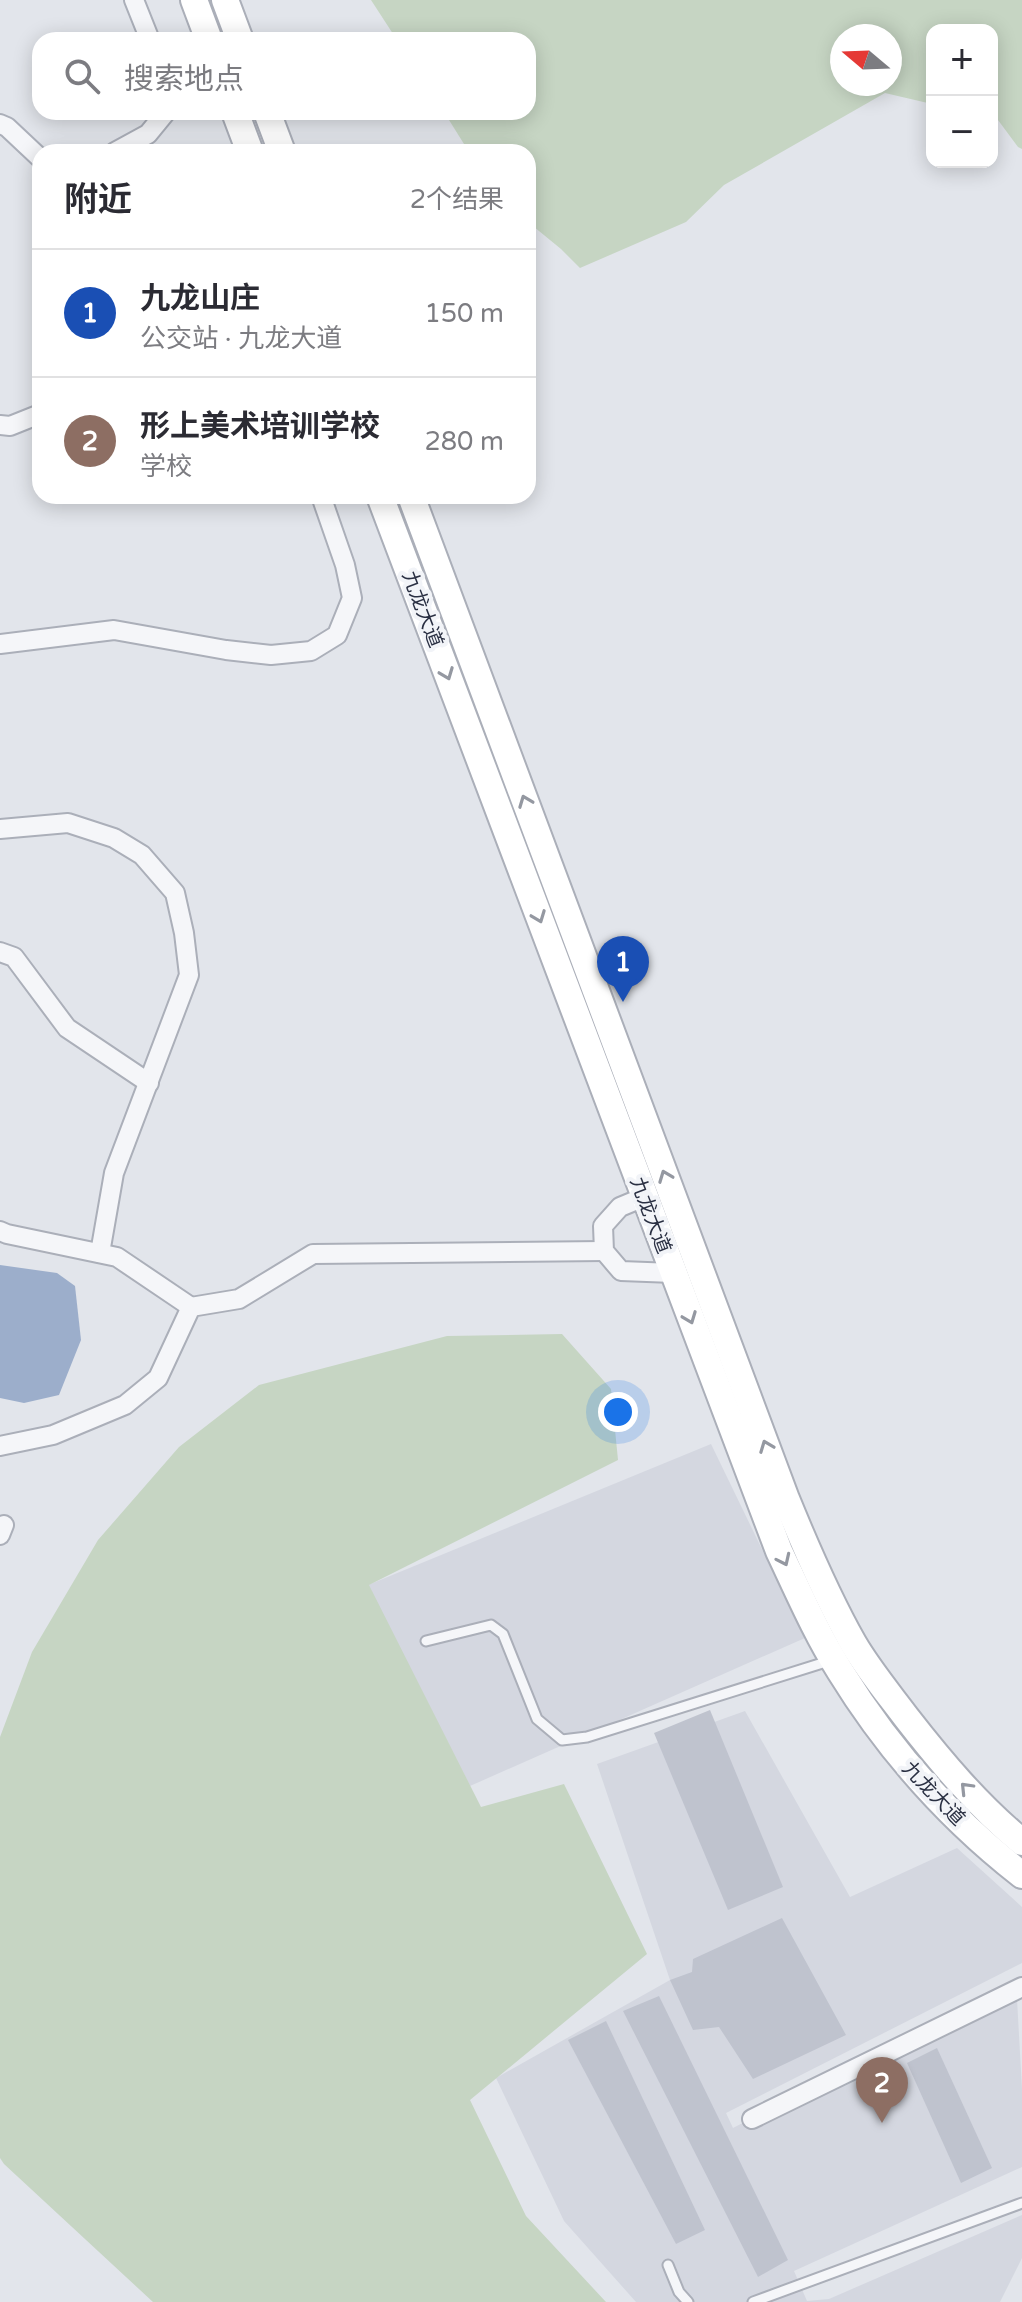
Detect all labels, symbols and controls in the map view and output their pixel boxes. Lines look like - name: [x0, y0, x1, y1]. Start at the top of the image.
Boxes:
- north arrow: [830, 24, 902, 96]
- map controls: [926, 24, 998, 168]
- button: +: [926, 24, 998, 96]
- search box: [32, 32, 536, 120]
- icon: search: [60, 54, 104, 98]
- text: 搜索地点: [124, 61, 244, 98]
- button: −: [926, 96, 998, 168]
- text: 附近: [64, 180, 132, 221]
- text: 2个结果: [410, 184, 504, 215]
- text: 九龙山庄: [140, 280, 260, 317]
- text: 1: [82, 298, 98, 329]
- text: 150 m: [424, 298, 504, 329]
- text: 公交站 · 九龙大道: [140, 323, 342, 354]
- text: 形上美术培训学校: [140, 408, 380, 445]
- text: 2: [82, 426, 98, 457]
- text: 280 m: [424, 426, 504, 457]
- text: 学校: [140, 451, 192, 482]
- street label: 九龙大道: [397, 568, 448, 651]
- one-way arrow: [437, 666, 454, 680]
- one-way arrow: [518, 795, 535, 809]
- one-way arrow: [529, 909, 546, 923]
- pin: 1: [597, 936, 649, 1002]
- one-way arrow: [658, 1170, 675, 1184]
- street label: 九龙大道: [625, 1174, 676, 1257]
- one-way arrow: [680, 1310, 696, 1324]
- your location: [598, 1392, 638, 1432]
- one-way arrow: [759, 1440, 776, 1454]
- one-way arrow: [774, 1552, 790, 1566]
- street label: 九龙大道: [897, 1757, 970, 1831]
- one-way arrow: [961, 1783, 975, 1797]
- pin: 2: [856, 2057, 908, 2123]

